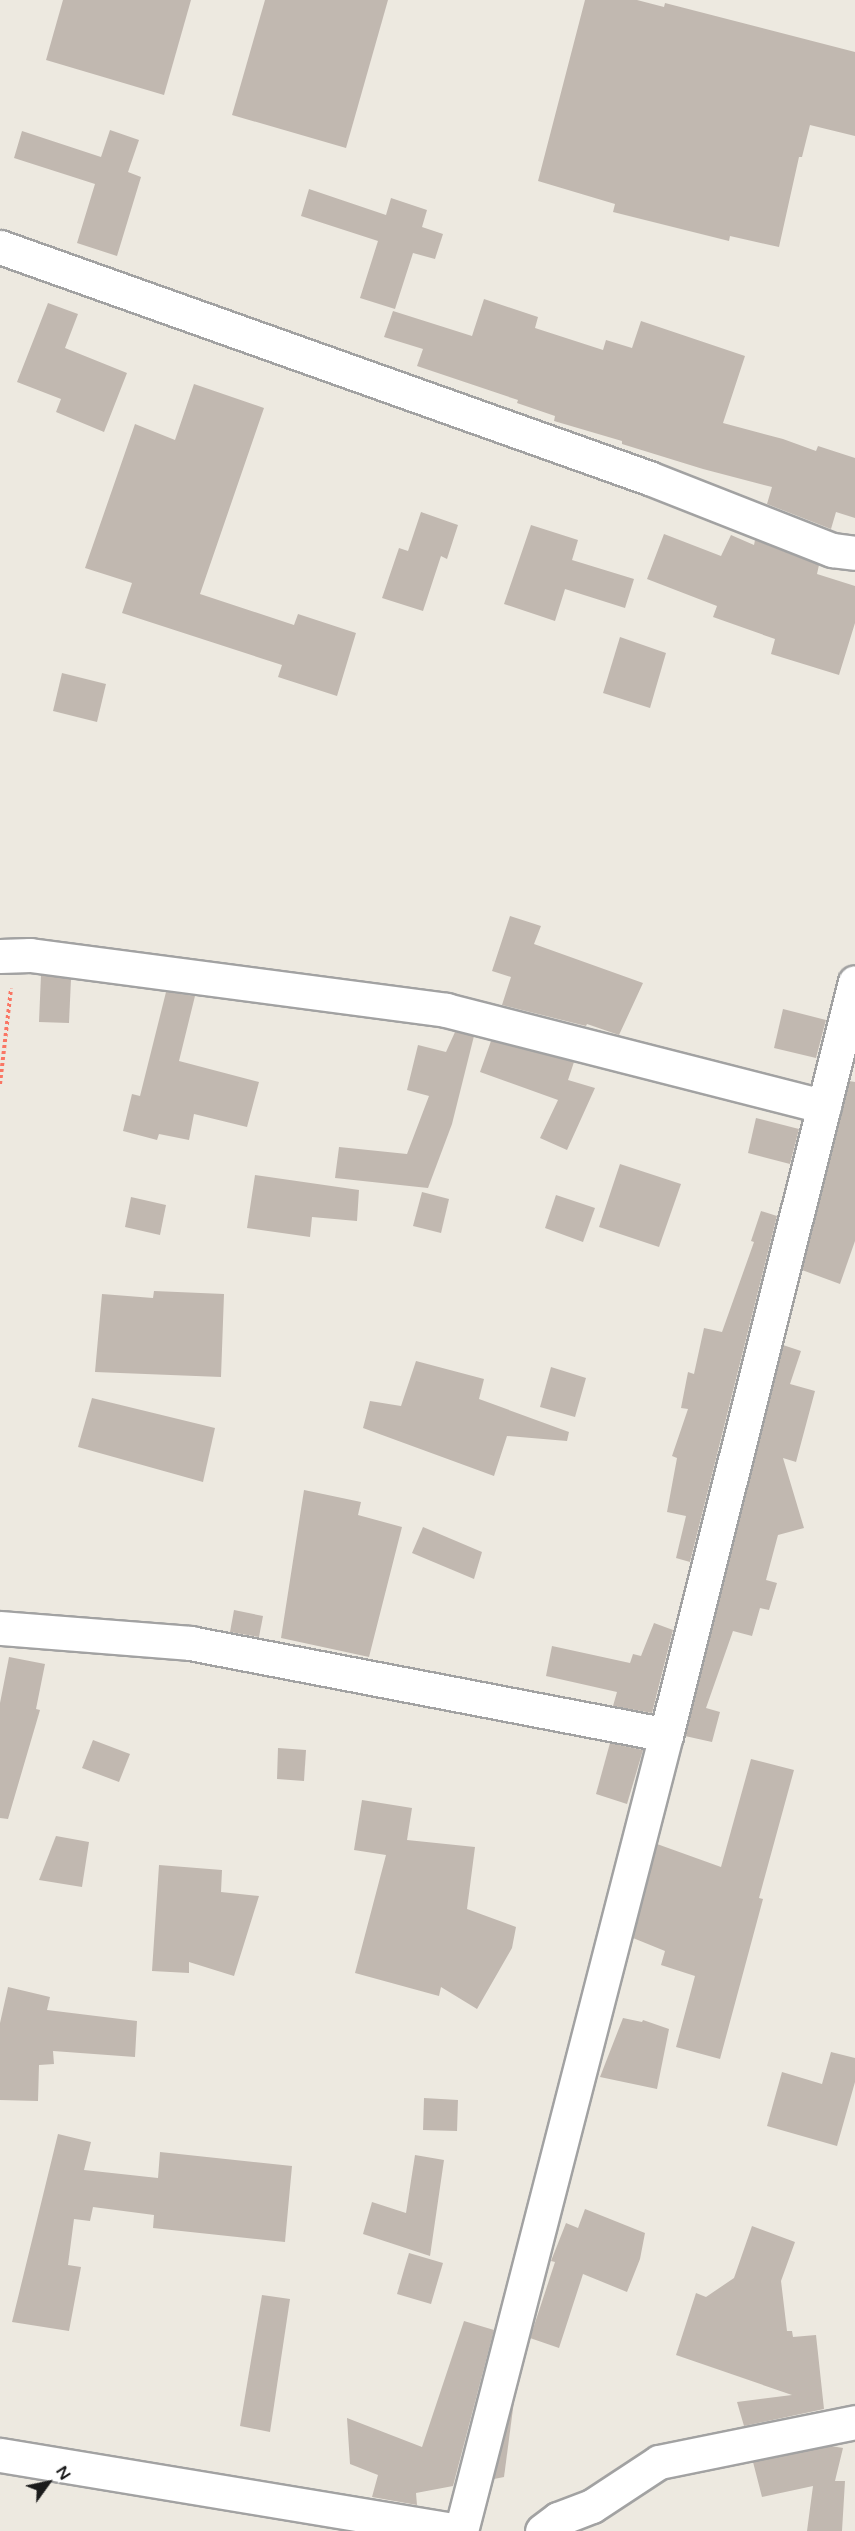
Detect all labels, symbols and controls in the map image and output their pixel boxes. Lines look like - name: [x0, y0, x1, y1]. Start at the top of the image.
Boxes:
- north arrow: [18, 2453, 78, 2513]
- text: N: [51, 2462, 75, 2484]

